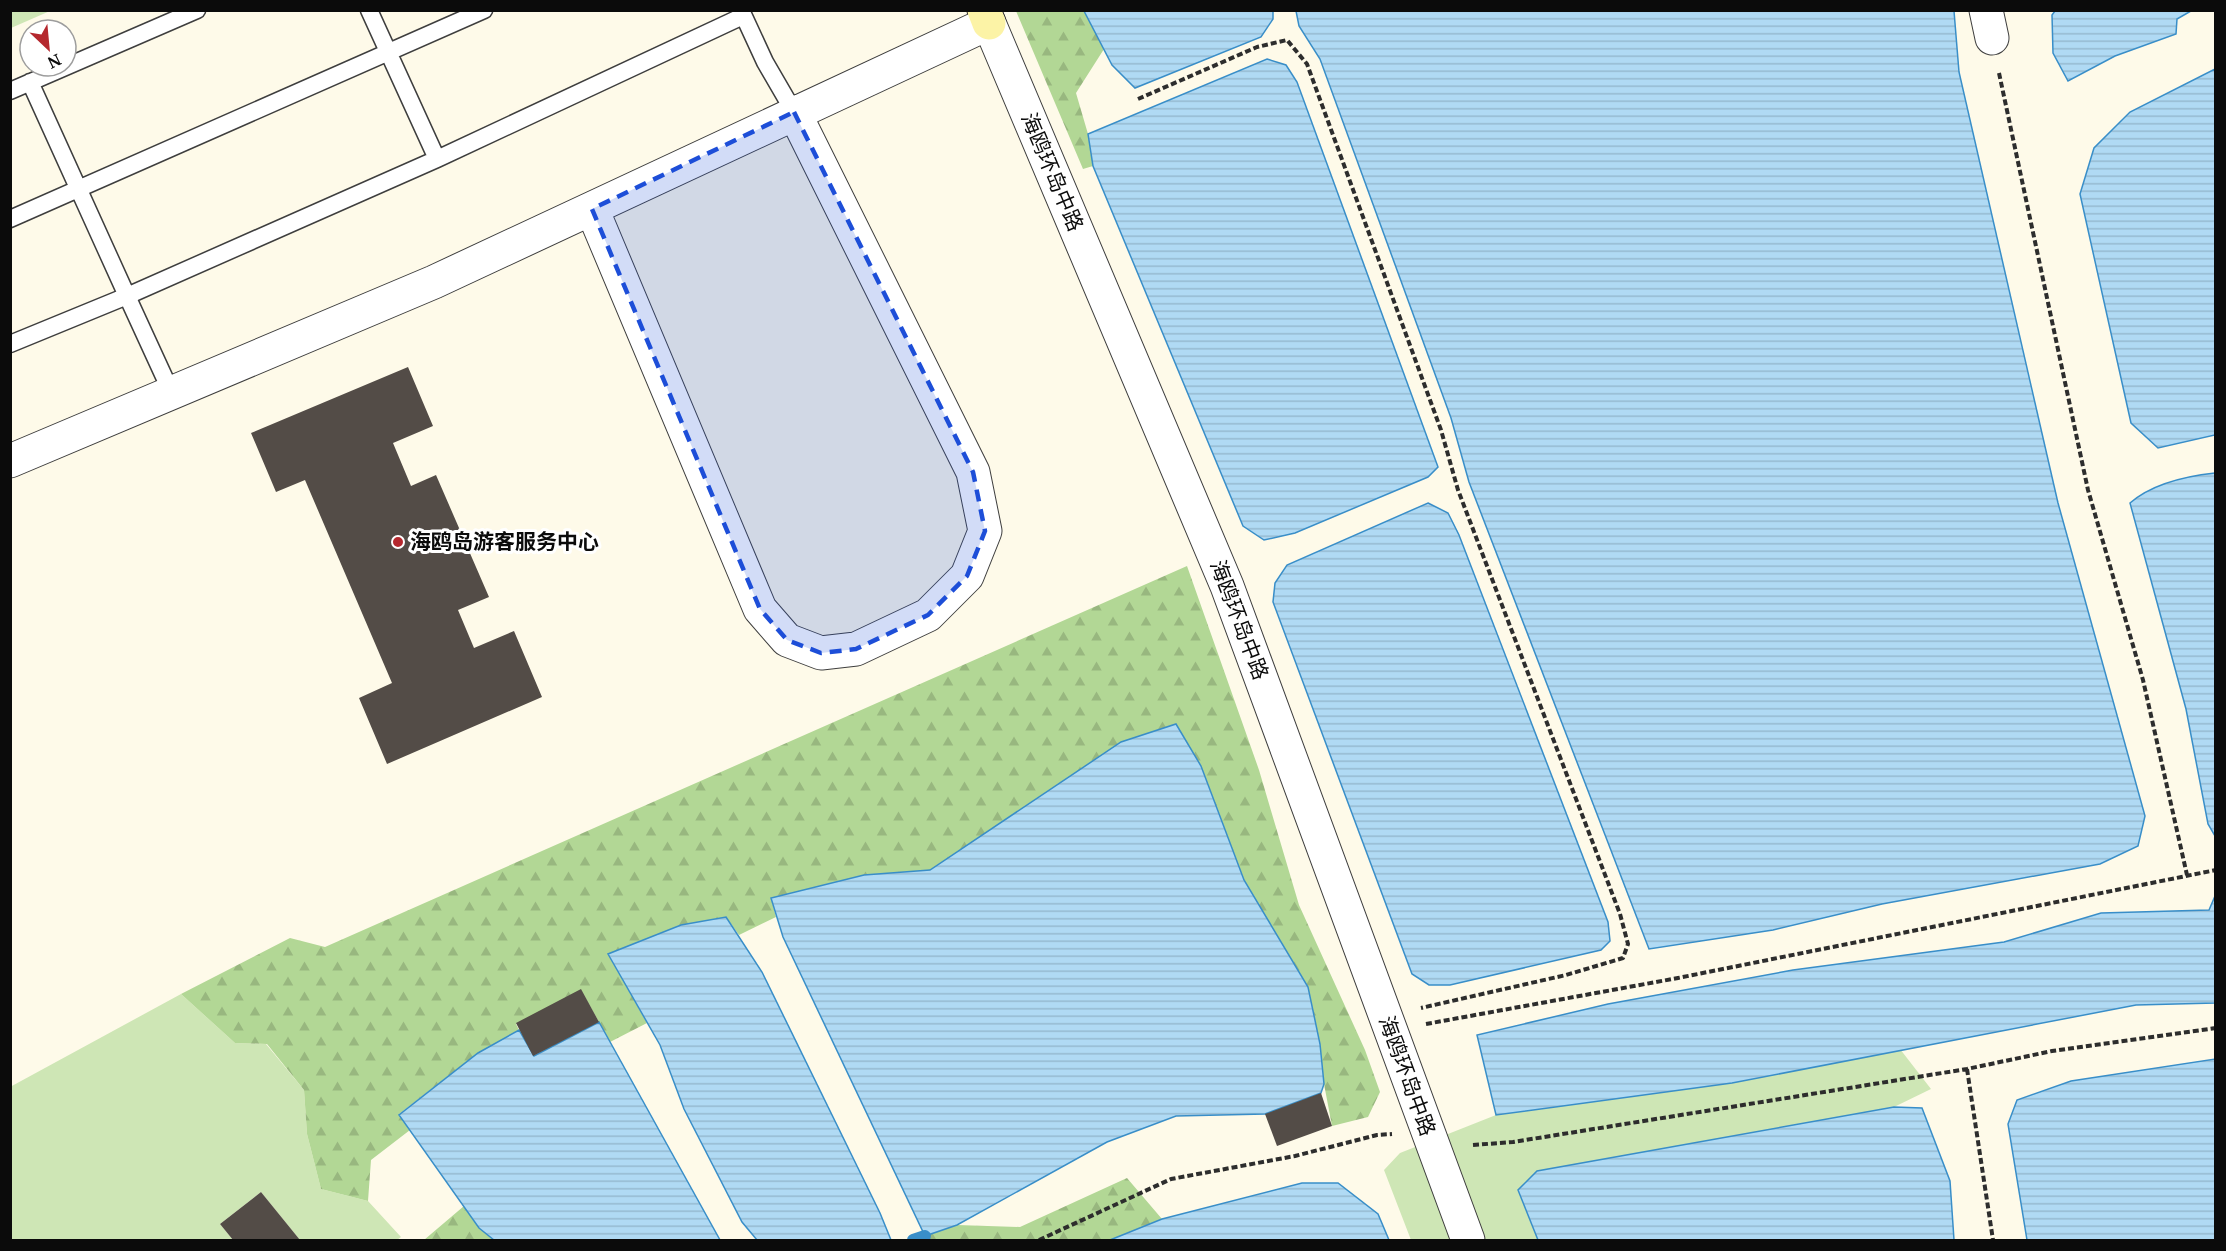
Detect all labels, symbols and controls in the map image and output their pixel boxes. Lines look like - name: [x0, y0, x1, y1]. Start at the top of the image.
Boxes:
- north arrow: [18, 18, 78, 78]
- text: N: [44, 49, 65, 74]
- street label: 海鸥环岛中路: [1015, 108, 1090, 235]
- place label: 海鸥岛游客服务中心: [410, 527, 599, 555]
- marker: 海鸥岛游客服务中心: [391, 535, 405, 549]
- street label: 海鸥环岛中路: [1204, 556, 1276, 683]
- street label: 海鸥环岛中路: [1373, 1012, 1443, 1140]

